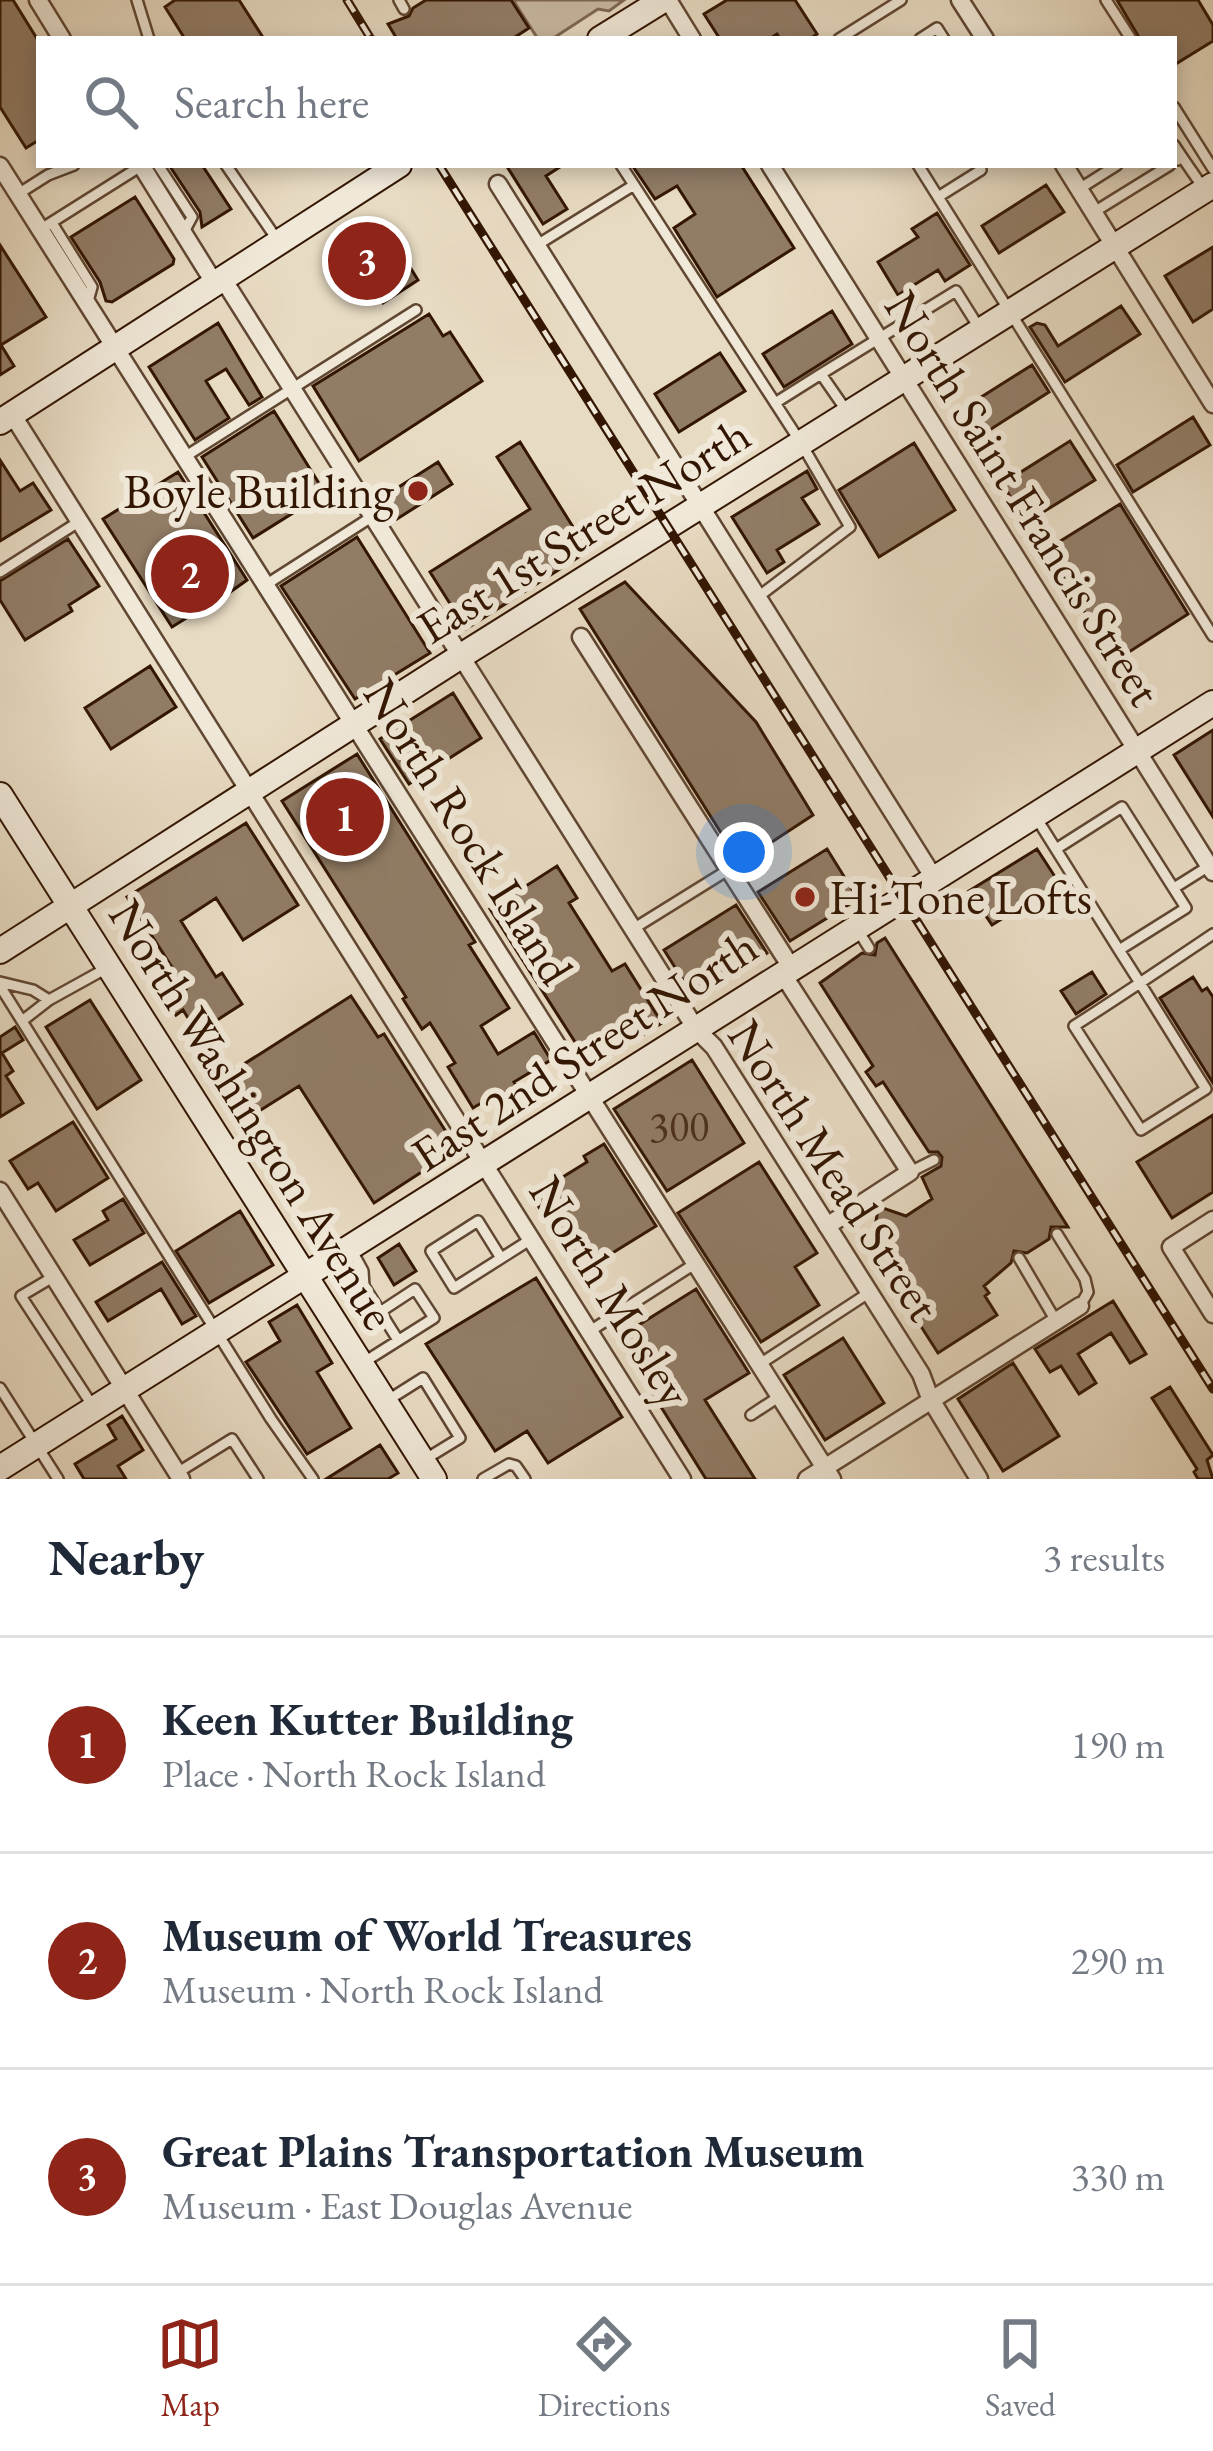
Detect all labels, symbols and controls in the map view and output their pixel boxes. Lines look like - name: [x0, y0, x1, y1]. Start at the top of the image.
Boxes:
- search box: [36, 36, 1177, 168]
- icon: search: [78, 69, 144, 135]
- text: Search here: [174, 73, 369, 131]
- pin: 3: [328, 216, 406, 306]
- street label: North Saint Francis Street: [871, 279, 1177, 717]
- street label: East 1st Street North: [405, 403, 761, 657]
- place label: Boyle Building: [123, 460, 395, 522]
- marker: Boyle Building: [405, 478, 431, 504]
- pin: 2: [151, 529, 229, 619]
- street label: North Rock Island: [350, 667, 588, 996]
- pin: 1: [306, 772, 384, 862]
- your location: [714, 822, 774, 882]
- place label: Hi-Tone Lofts: [829, 866, 1092, 928]
- marker: Hi-Tone Lofts: [792, 884, 818, 910]
- street label: North Washington Avenue: [95, 888, 411, 1340]
- street label: East 2nd Street North: [399, 915, 769, 1185]
- street label: North Mead Street: [715, 1008, 955, 1332]
- house number: 300: [649, 1099, 709, 1154]
- street label: North Mosley: [516, 1164, 707, 1419]
- text: Nearby: [48, 1524, 204, 1590]
- text: 3 results: [1043, 1532, 1165, 1583]
- text: Keen Kutter Building: [162, 1690, 573, 1748]
- text: 1: [77, 1719, 97, 1770]
- text: 190 m: [1071, 1719, 1165, 1770]
- text: Place · North Rock Island: [162, 1748, 546, 1799]
- text: Museum of World Treasures: [162, 1906, 692, 1964]
- text: 2: [77, 1935, 97, 1986]
- text: 290 m: [1071, 1935, 1165, 1986]
- text: Museum · North Rock Island: [162, 1964, 603, 2015]
- text: Great Plains Transportation Museum: [162, 2122, 865, 2180]
- text: 3: [77, 2151, 97, 2202]
- text: 330 m: [1071, 2151, 1165, 2202]
- text: Museum · East Douglas Avenue: [162, 2180, 633, 2231]
- tab: Map: [157, 2311, 223, 2426]
- tab: Directions: [538, 2311, 671, 2426]
- tab: Saved: [985, 2311, 1056, 2426]

